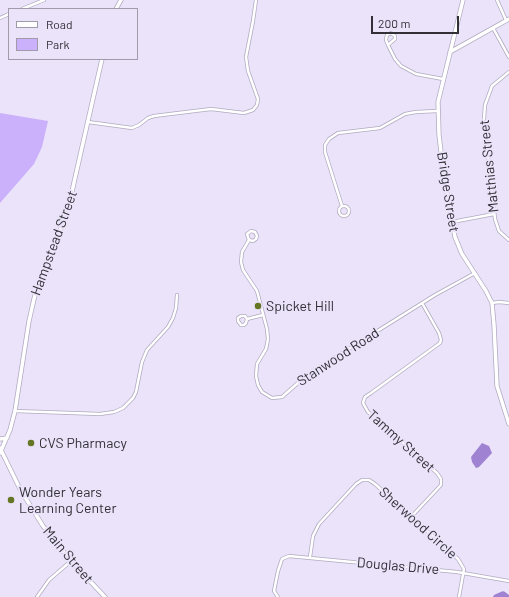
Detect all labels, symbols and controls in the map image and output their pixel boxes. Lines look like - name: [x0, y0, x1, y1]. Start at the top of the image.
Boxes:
- legend: [8, 8, 138, 60]
- scale bar: [373, 8, 461, 34]
- text: 200 m: [378, 16, 410, 30]
- text: Road: [46, 17, 73, 31]
- text: Park: [46, 37, 70, 51]
- street label: Matthias Street: [476, 119, 502, 213]
- street label: Bridge Street: [433, 151, 463, 233]
- street label: Hampstead Street: [27, 188, 81, 298]
- place label: Spicket Hill: [266, 298, 334, 314]
- marker: Spicket Hill: [253, 301, 263, 311]
- street label: Stanwood Road: [294, 324, 382, 390]
- street label: Tammy Street: [364, 406, 438, 476]
- place label: CVS Pharmacy: [39, 435, 127, 451]
- marker: CVS Pharmacy: [26, 438, 36, 448]
- place label: Wonder Years Learning Center: [19, 484, 116, 516]
- street label: Sherwood Circle: [376, 484, 460, 562]
- marker: Wonder Years Learning Center: [6, 495, 16, 505]
- street label: Main Street: [39, 523, 97, 587]
- street label: Douglas Drive: [356, 554, 440, 578]

